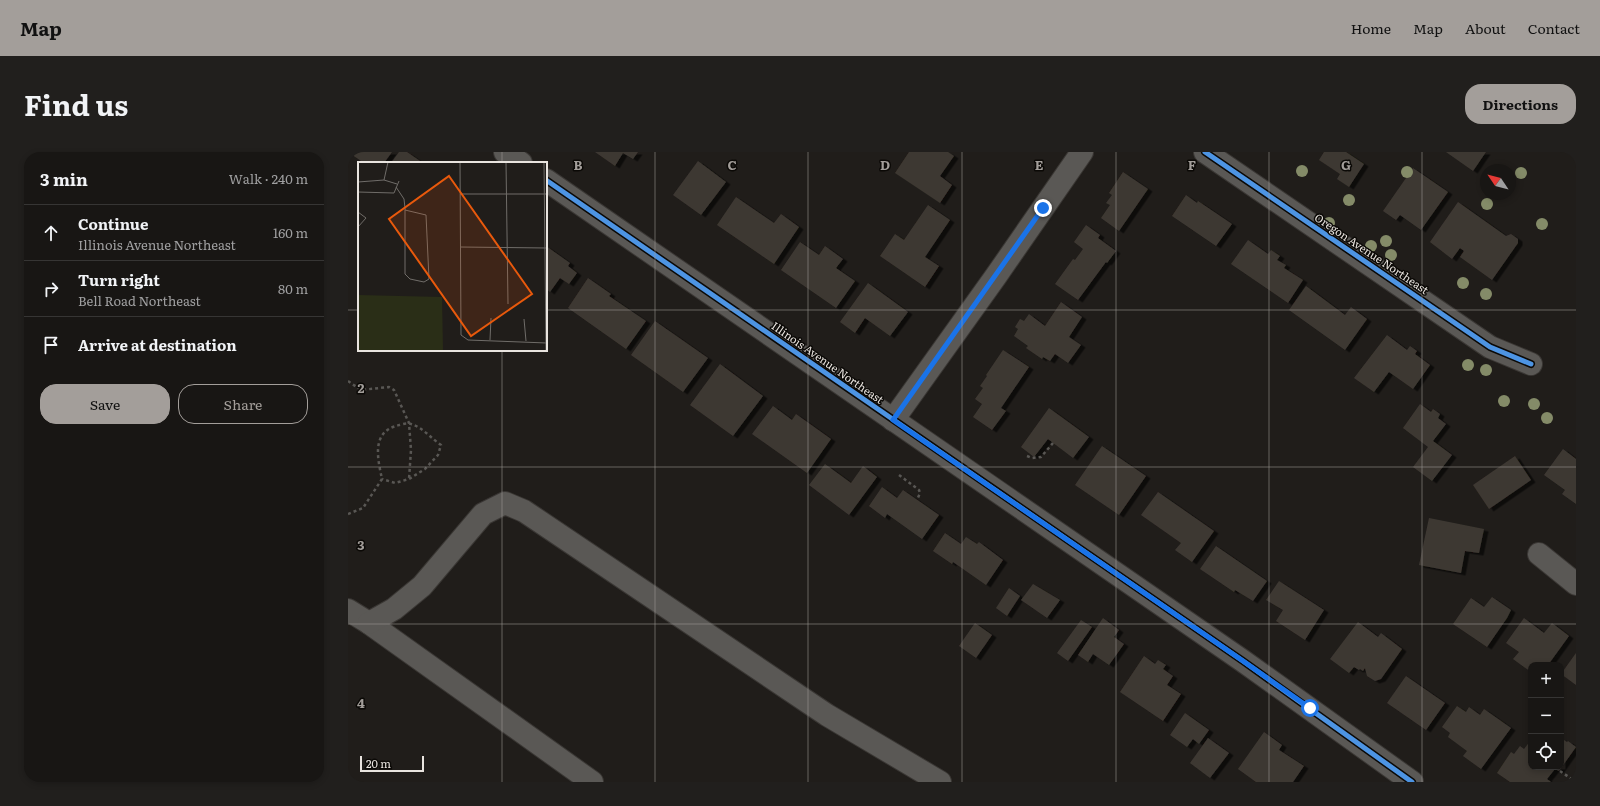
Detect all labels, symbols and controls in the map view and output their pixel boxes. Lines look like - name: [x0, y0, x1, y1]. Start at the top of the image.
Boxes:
- text: Map: [20, 14, 62, 42]
- text: Home: [1351, 18, 1391, 38]
- text: Map: [1413, 18, 1443, 38]
- text: About: [1465, 18, 1506, 38]
- text: Contact: [1528, 18, 1580, 38]
- text: Find us: [24, 83, 128, 125]
- button: Directions: [1465, 84, 1576, 124]
- text: B: [574, 155, 583, 174]
- text: C: [727, 155, 737, 174]
- text: D: [880, 155, 890, 174]
- text: E: [1035, 155, 1044, 174]
- text: F: [1188, 155, 1196, 174]
- text: G: [1341, 155, 1351, 174]
- inset map: [358, 162, 547, 351]
- north arrow: [1480, 164, 1516, 200]
- text: 3 min: [40, 166, 88, 191]
- text: Walk · 240 m: [229, 169, 308, 188]
- route end: [1034, 199, 1052, 217]
- street label: Oregon Avenue Northeast: [1312, 209, 1433, 298]
- text: Continue: [78, 212, 148, 235]
- icon: ahead: [40, 222, 62, 244]
- text: 160 m: [273, 223, 308, 242]
- text: Illinois Avenue Northeast: [78, 235, 236, 254]
- text: Turn right: [78, 268, 160, 291]
- icon: right: [40, 278, 62, 300]
- text: 80 m: [278, 279, 308, 298]
- text: Bell Road Northeast: [78, 291, 201, 310]
- street label: Illinois Avenue Northeast: [769, 317, 888, 407]
- text: Arrive at destination: [78, 333, 237, 356]
- icon: arrive: [40, 334, 62, 356]
- text: 2: [358, 378, 365, 397]
- button: Save: [40, 384, 170, 424]
- button: Share: [178, 384, 308, 424]
- text: 3: [357, 535, 365, 554]
- map controls: [1528, 662, 1564, 770]
- button: +: [1528, 662, 1564, 698]
- text: 4: [357, 693, 365, 712]
- button: −: [1528, 698, 1564, 734]
- route start: [1301, 699, 1319, 717]
- button: locate: [1528, 734, 1564, 770]
- scale bar: [360, 754, 424, 773]
- text: 20 m: [366, 755, 391, 771]

